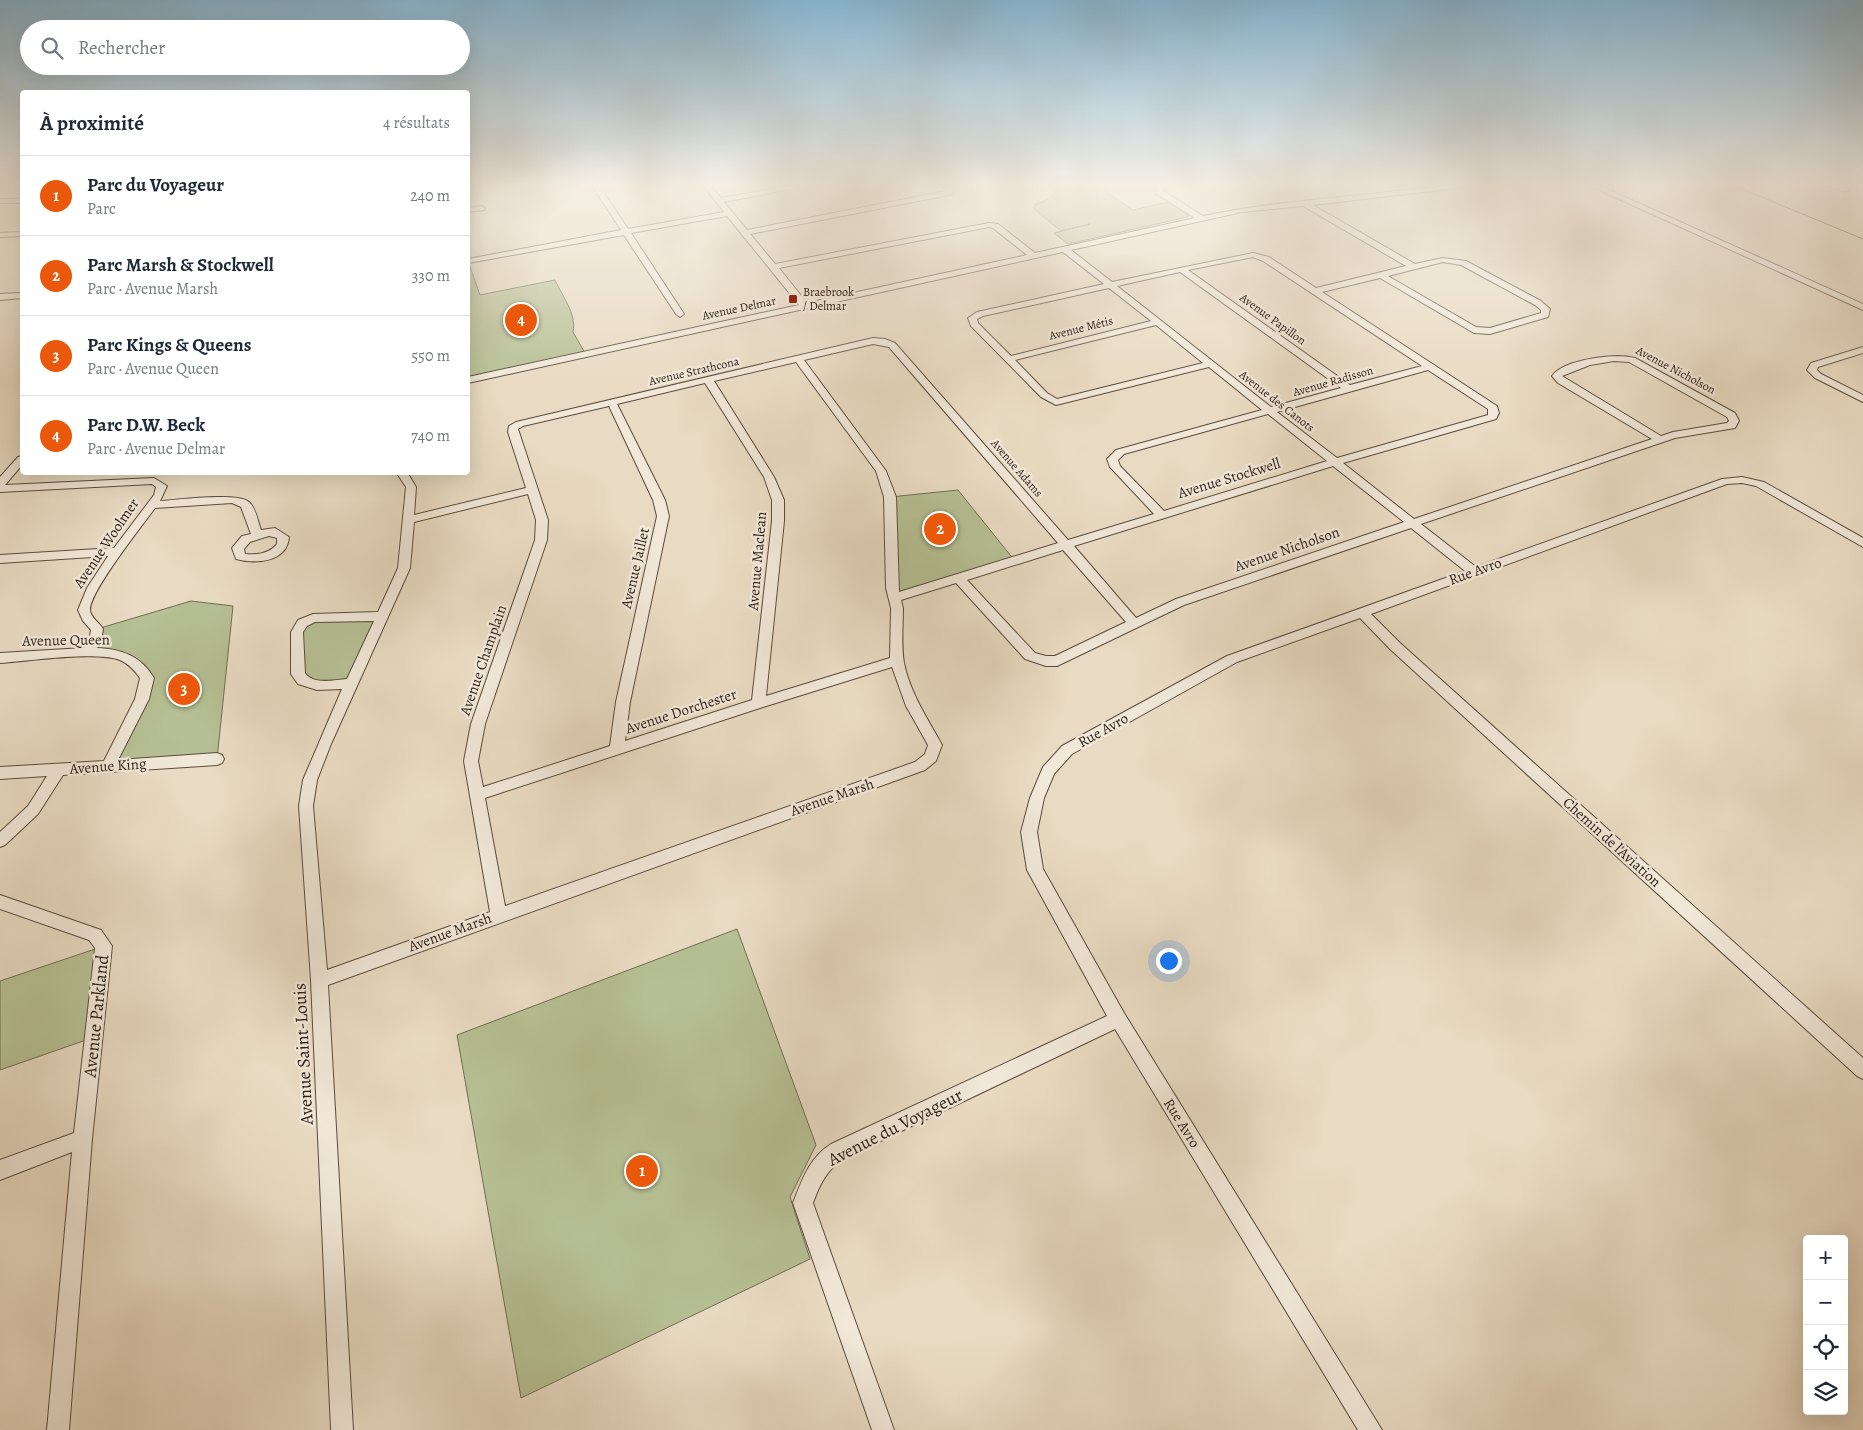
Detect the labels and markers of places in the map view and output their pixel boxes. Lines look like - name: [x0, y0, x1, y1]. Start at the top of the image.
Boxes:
- place label: Braebrook / Delmar: [803, 284, 854, 314]
- marker: Braebrook / Delmar: [787, 293, 799, 305]
- pin: 4: [505, 301, 537, 339]
- pin: 2: [924, 510, 956, 548]
- pin: 3: [168, 670, 200, 708]
- pin: 1: [626, 1152, 658, 1190]

